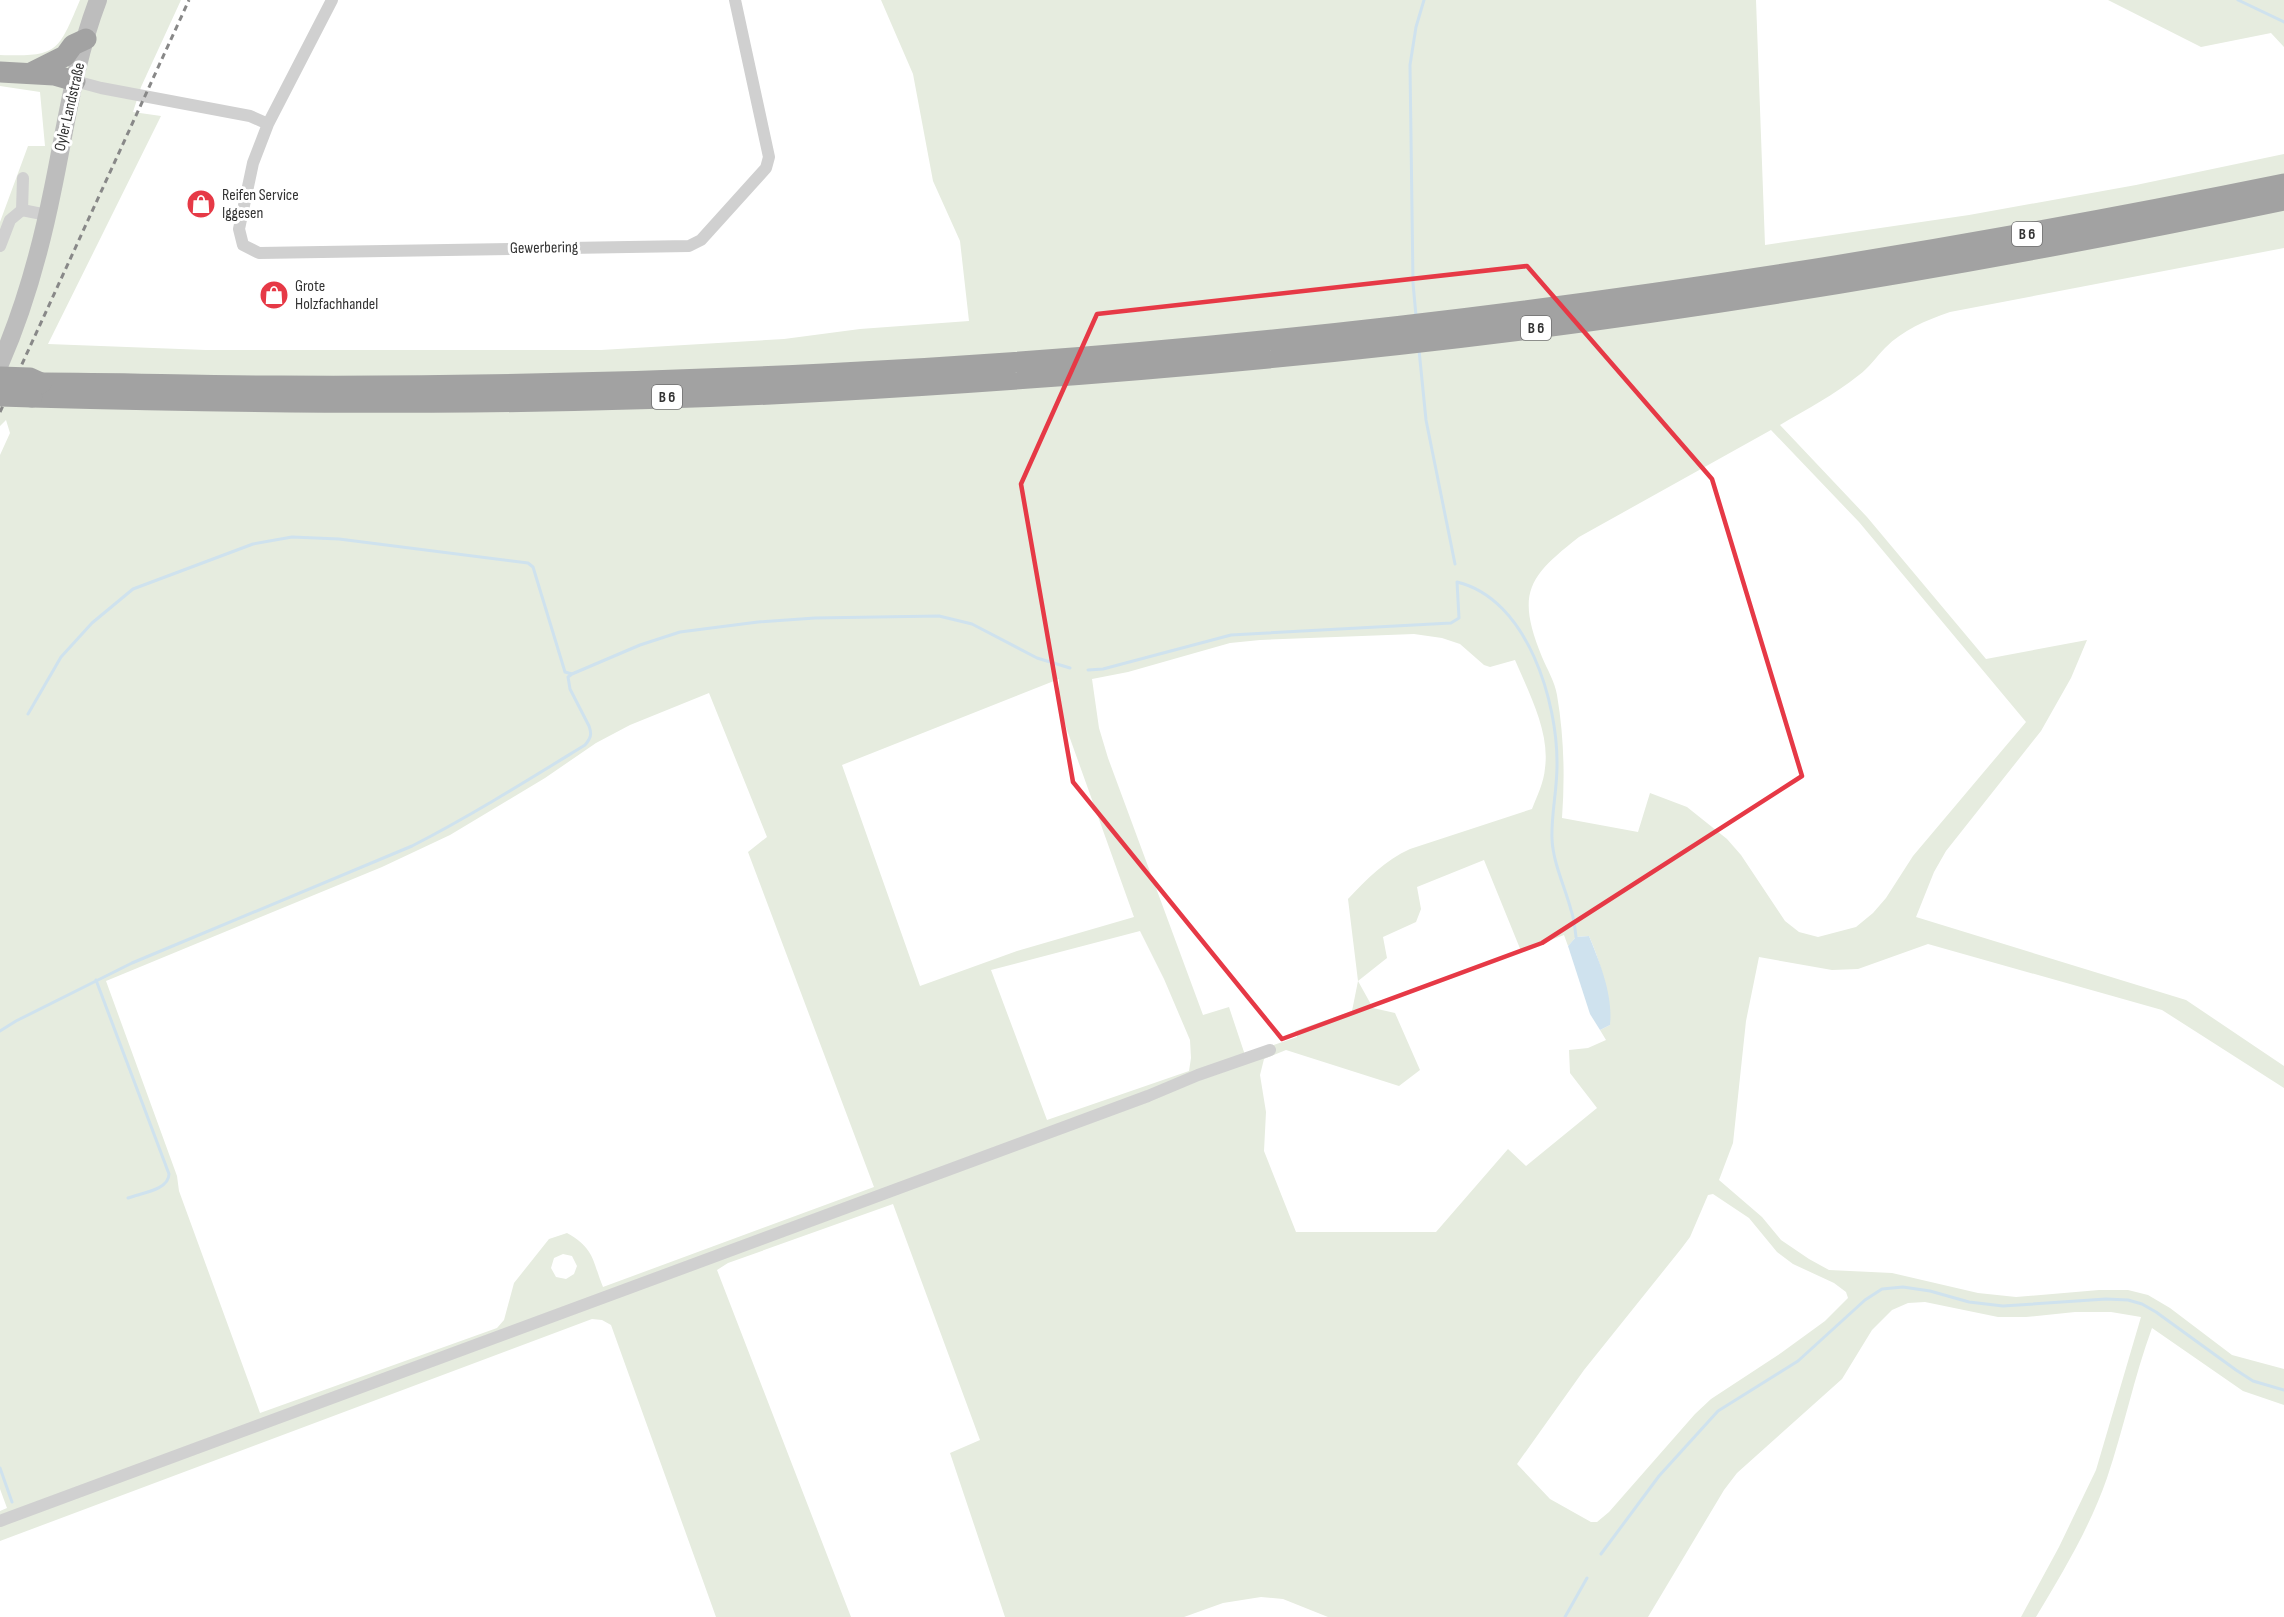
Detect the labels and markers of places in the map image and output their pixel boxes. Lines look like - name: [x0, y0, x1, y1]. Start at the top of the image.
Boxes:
- place label: Reifen Service Iggesen: [222, 186, 299, 223]
- shop icon: Reifen Service Iggesen: [185, 188, 217, 220]
- place label: Grote Holzfachhandel: [295, 277, 378, 314]
- shop icon: Grote Holzfachhandel: [258, 279, 290, 311]

